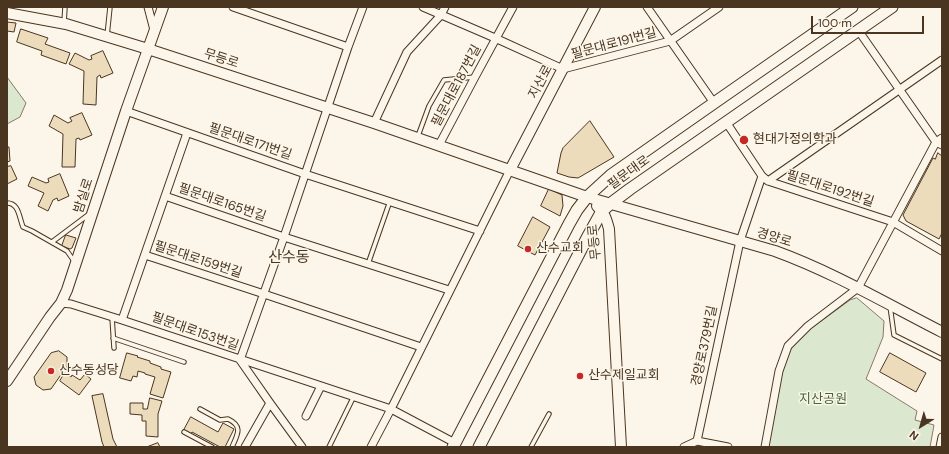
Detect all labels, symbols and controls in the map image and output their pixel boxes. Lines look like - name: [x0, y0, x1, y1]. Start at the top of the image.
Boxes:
- scale bar: [813, 8, 926, 34]
- text: 100 m: [818, 15, 852, 31]
- street label: 필문대로191번길: [570, 25, 658, 63]
- street label: 필문대로187번길: [429, 42, 485, 130]
- street label: 무등로: [202, 46, 240, 72]
- street label: 지산로: [526, 62, 556, 102]
- street label: 필문대로171번길: [206, 120, 294, 164]
- place label: 현대가정의학과: [753, 132, 837, 148]
- marker: 현대가정의학과: [738, 134, 750, 146]
- street label: 필문대로: [605, 153, 653, 193]
- street label: 필문대로192번길: [784, 167, 876, 211]
- street label: 밤실로: [71, 177, 97, 215]
- street label: 필문대로165번길: [176, 181, 268, 225]
- street label: 무등로: [585, 223, 605, 261]
- street label: 경양로: [755, 225, 793, 251]
- street label: 필문대로159번길: [152, 238, 244, 282]
- place label: 산수교회: [536, 241, 584, 257]
- marker: 산수교회: [523, 244, 533, 254]
- district label: 산수동: [268, 249, 310, 267]
- street label: 경양로379번길: [689, 304, 721, 388]
- street label: 필문대로153번길: [149, 310, 241, 354]
- place label: 산수동성당: [59, 363, 119, 379]
- marker: 산수동성당: [46, 366, 56, 376]
- place label: 산수제일교회: [588, 368, 660, 384]
- marker: 산수제일교회: [575, 371, 585, 381]
- park label: 지산공원: [799, 392, 847, 408]
- north arrow: [901, 406, 941, 446]
- text: N: [906, 428, 921, 444]

